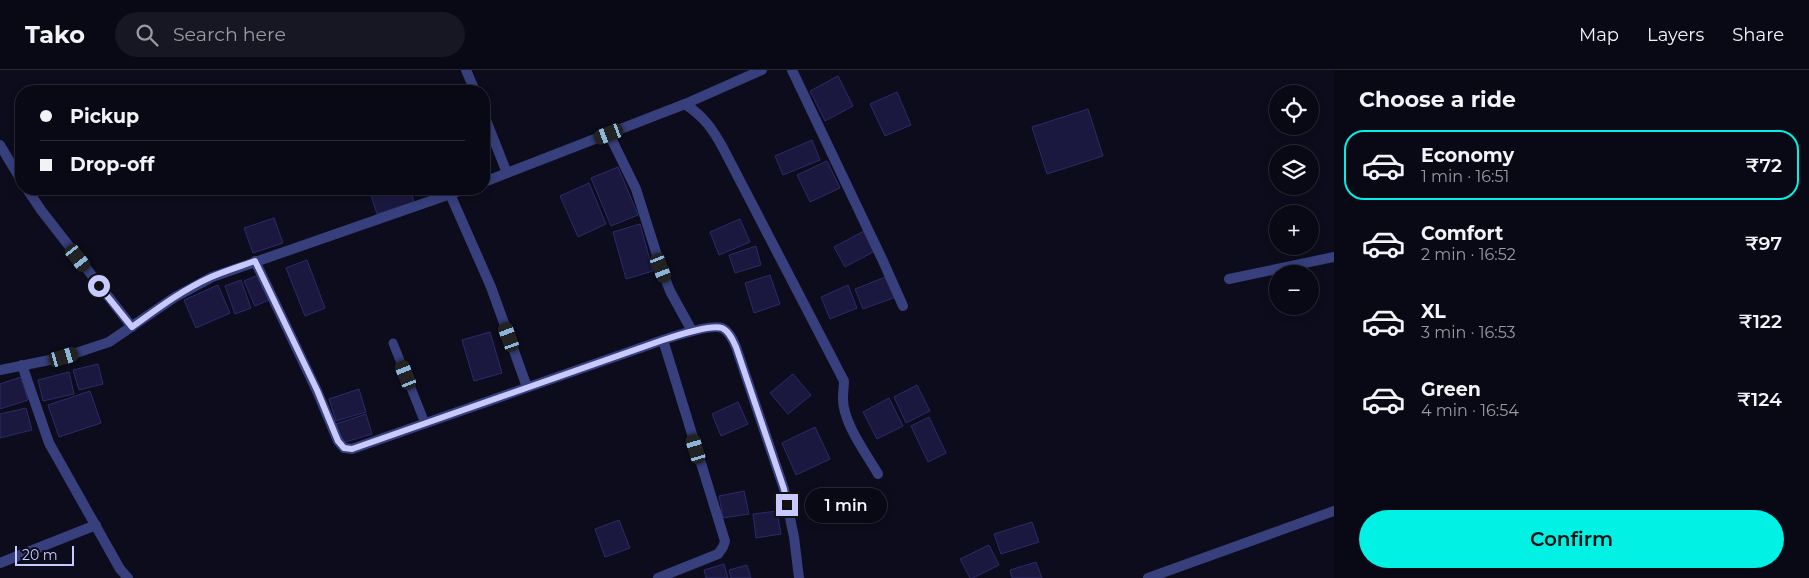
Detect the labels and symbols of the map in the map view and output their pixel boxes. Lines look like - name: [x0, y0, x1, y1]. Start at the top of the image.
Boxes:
- car: [592, 122, 625, 146]
- car: [62, 242, 93, 274]
- car: [648, 251, 673, 285]
- route start: [88, 275, 110, 297]
- car: [496, 320, 521, 354]
- car: [47, 346, 80, 368]
- car: [393, 358, 418, 392]
- car: [684, 432, 707, 466]
- callout: 1 min: [804, 488, 887, 522]
- route end: [776, 494, 798, 516]
- scale bar: [15, 543, 74, 566]

